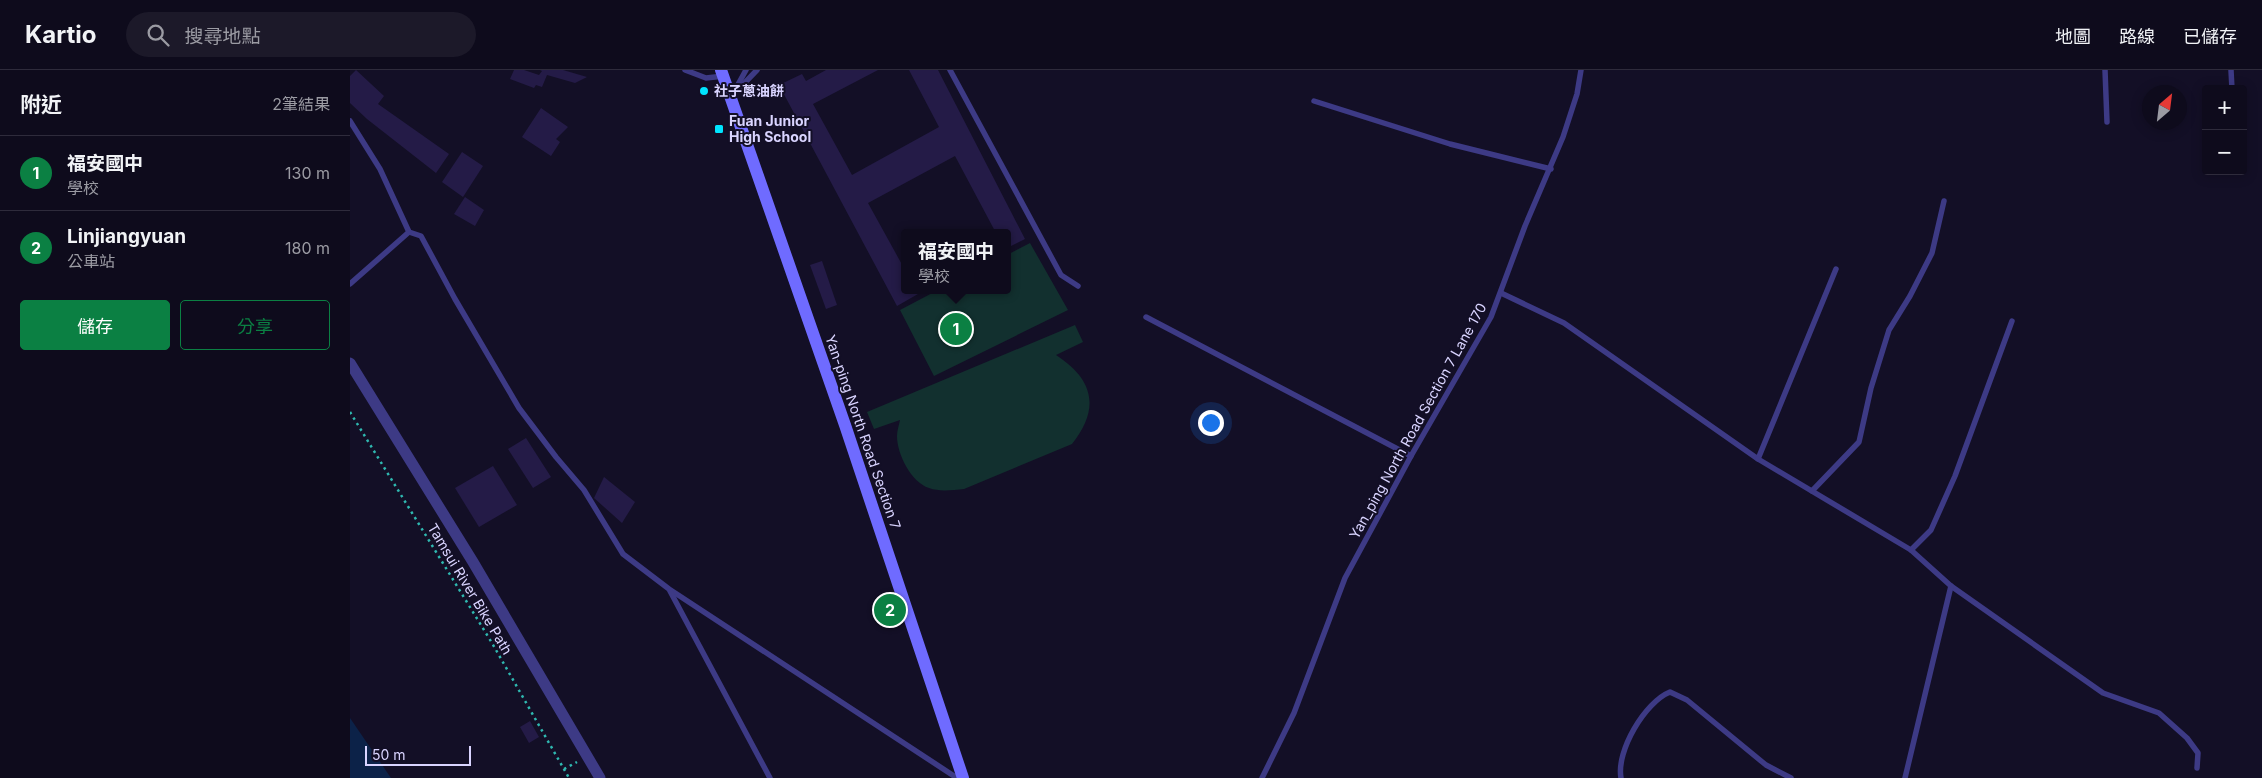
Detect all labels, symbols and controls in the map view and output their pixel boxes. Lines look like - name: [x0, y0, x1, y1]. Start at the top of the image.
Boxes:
- search box: [126, 12, 476, 57]
- text: Kartio: [25, 20, 96, 49]
- icon: search: [144, 21, 172, 49]
- text: 搜尋地點: [184, 25, 260, 48]
- text: 地圖: [2055, 26, 2091, 47]
- text: 路線: [2119, 26, 2155, 47]
- text: 已儲存: [2183, 26, 2237, 47]
- place label: 社子蔥油餅: [714, 82, 784, 99]
- marker: 社子蔥油餅: [698, 85, 710, 97]
- north arrow: [2142, 85, 2187, 130]
- map controls: [2202, 85, 2247, 175]
- button: +: [2202, 85, 2247, 130]
- text: 附近: [20, 92, 62, 117]
- text: 2筆結果: [272, 94, 330, 114]
- place label: Fuan Junior High School: [729, 112, 811, 145]
- marker: Fuan Junior High School: [713, 123, 725, 135]
- button: −: [2202, 130, 2247, 175]
- text: 福安國中: [67, 152, 143, 175]
- text: 1: [33, 163, 39, 183]
- text: 130 m: [285, 163, 330, 183]
- text: 學校: [67, 178, 99, 198]
- text: Linjiangyuan: [67, 225, 186, 248]
- popup: [901, 229, 1011, 294]
- text: 2: [31, 238, 41, 258]
- text: 180 m: [285, 238, 330, 258]
- text: 福安國中: [918, 240, 994, 263]
- text: 公車站: [67, 251, 115, 271]
- text: 學校: [918, 266, 950, 286]
- button: 儲存: [20, 300, 170, 350]
- button: 分享: [180, 300, 330, 350]
- street label: Yan_ping North Road Section 7 Lane 170: [1345, 300, 1490, 542]
- pin: 1: [940, 310, 972, 348]
- street label: Yan-ping North Road Section 7: [822, 332, 905, 531]
- your location: [1198, 410, 1224, 436]
- street label: Tamsui River Bike Path: [424, 520, 516, 657]
- pin: 2: [874, 591, 906, 629]
- scale bar: [365, 743, 471, 766]
- text: 50 m: [372, 746, 406, 763]

